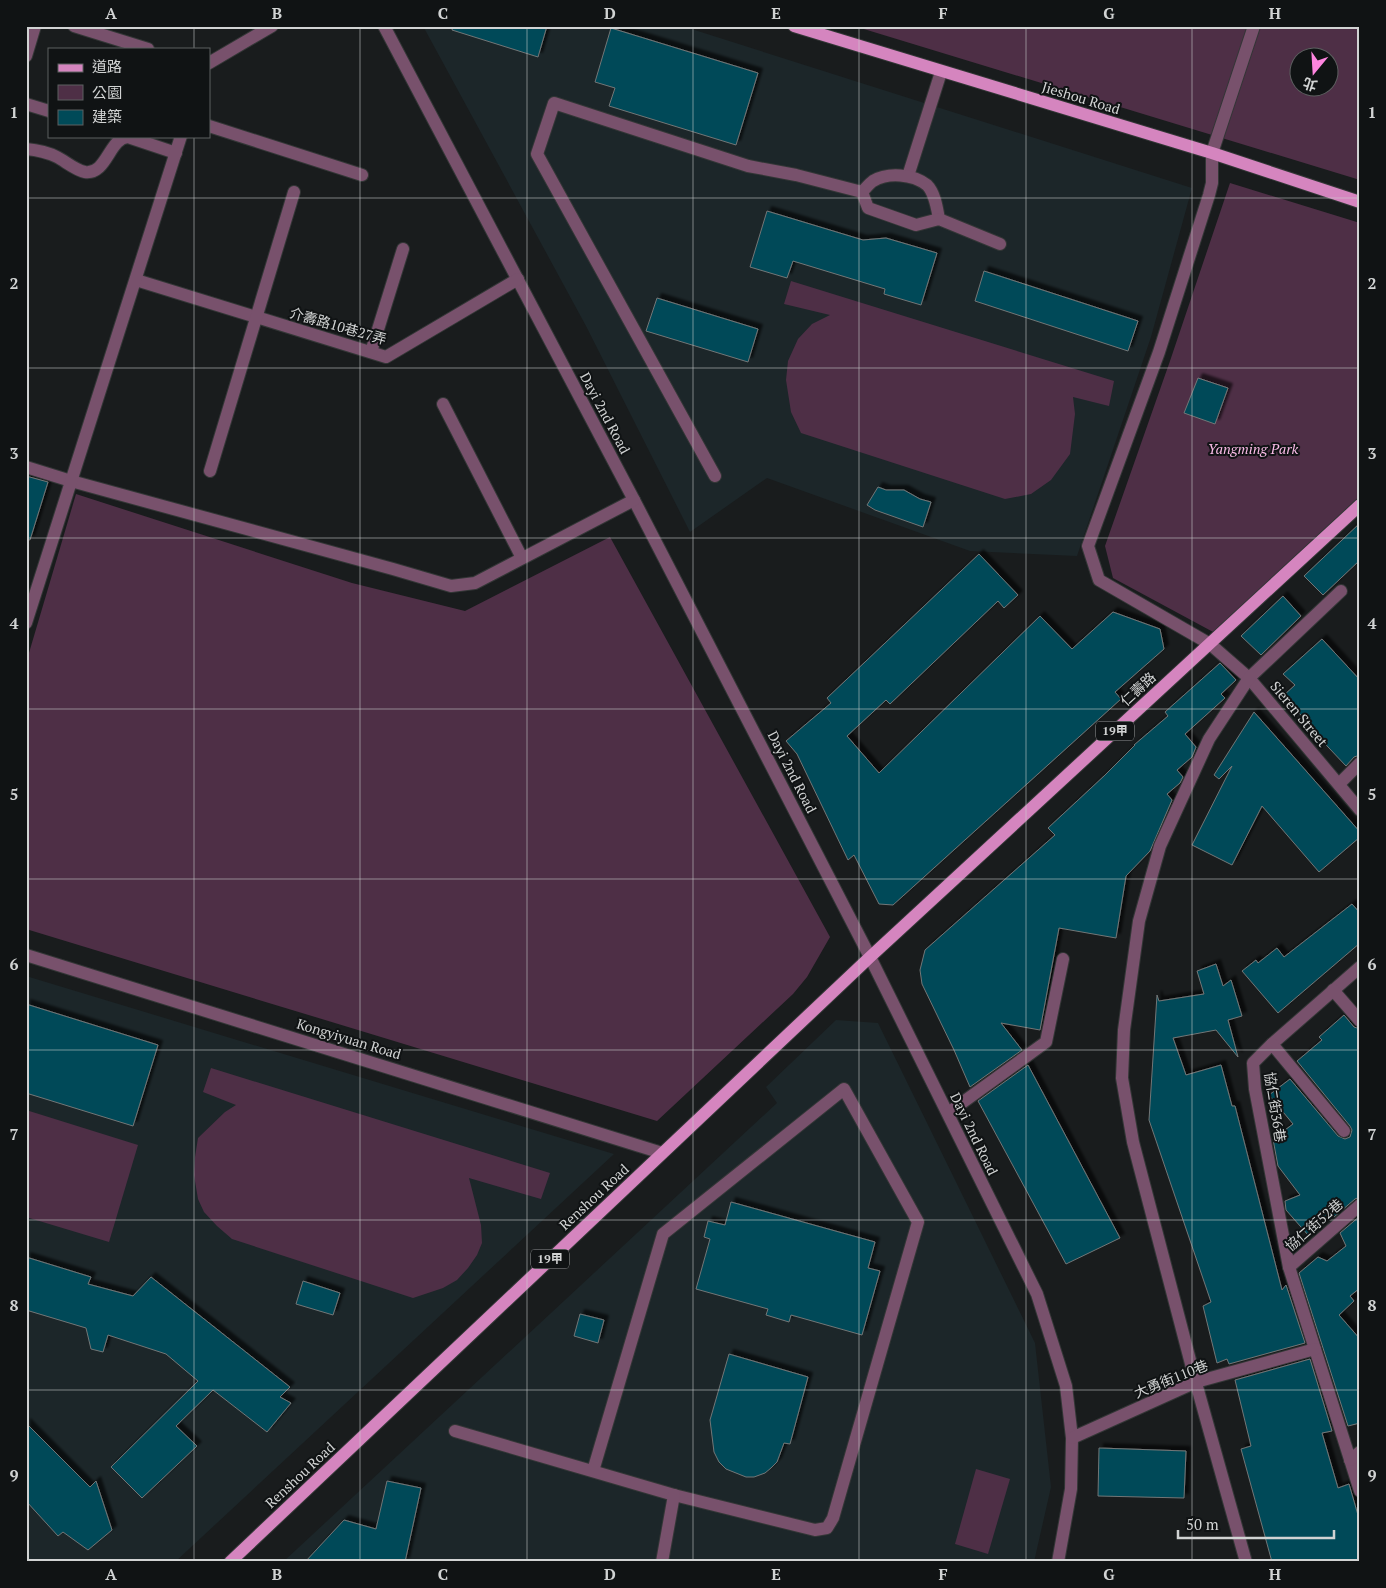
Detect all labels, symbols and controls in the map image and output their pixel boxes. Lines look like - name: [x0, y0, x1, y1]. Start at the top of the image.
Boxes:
- text: A: [105, 2, 117, 24]
- text: B: [272, 2, 282, 24]
- text: C: [438, 2, 448, 24]
- text: D: [604, 2, 616, 24]
- text: E: [771, 2, 781, 24]
- text: F: [938, 2, 948, 24]
- text: G: [1103, 2, 1115, 24]
- text: H: [1269, 2, 1281, 24]
- legend: [48, 48, 210, 138]
- north arrow: [1288, 48, 1338, 98]
- text: 道路: [92, 56, 122, 76]
- text: 北: [1300, 74, 1319, 96]
- street label: Jieshou Road: [1040, 77, 1123, 118]
- text: 公園: [92, 82, 122, 102]
- text: 1: [9, 101, 19, 123]
- text: 1: [1367, 101, 1377, 123]
- text: 建築: [92, 106, 122, 126]
- text: 2: [9, 272, 19, 294]
- text: 2: [1367, 272, 1377, 294]
- street label: 介壽路10巷27弄: [288, 303, 389, 348]
- street label: Dayi 2nd Road: [576, 369, 635, 457]
- park label: Yangming Park: [1208, 439, 1299, 458]
- text: 3: [9, 442, 19, 464]
- text: 3: [1367, 442, 1377, 464]
- text: 4: [9, 612, 19, 634]
- text: 4: [1367, 612, 1377, 634]
- street label: 仁壽路: [1116, 667, 1159, 710]
- street label: Sieren Street: [1266, 677, 1333, 751]
- road number: 19甲: [1096, 721, 1134, 740]
- street label: Dayi 2nd Road: [764, 727, 821, 816]
- text: 5: [9, 783, 19, 805]
- text: 5: [1367, 783, 1377, 805]
- text: 6: [9, 953, 19, 975]
- text: 6: [1367, 953, 1377, 975]
- street label: Kongyiyuan Road: [295, 1014, 404, 1063]
- street label: 協仁街36巷: [1261, 1070, 1290, 1143]
- street label: Dayi 2nd Road: [946, 1089, 1003, 1179]
- text: 7: [9, 1123, 19, 1145]
- text: 7: [1367, 1123, 1377, 1145]
- street label: Renshou Road: [555, 1159, 633, 1234]
- street label: 協仁街52巷: [1281, 1194, 1347, 1255]
- road number: 19甲: [531, 1250, 569, 1268]
- text: 8: [9, 1294, 19, 1316]
- text: 8: [1367, 1294, 1377, 1316]
- street label: 大勇街110巷: [1131, 1355, 1211, 1402]
- street label: Renshou Road: [261, 1437, 339, 1512]
- text: 9: [9, 1464, 19, 1486]
- text: 9: [1367, 1464, 1377, 1486]
- scale bar: [1178, 1508, 1335, 1540]
- text: 50 m: [1186, 1514, 1219, 1534]
- text: A: [105, 1563, 117, 1585]
- text: B: [272, 1563, 282, 1585]
- text: C: [438, 1563, 448, 1585]
- text: D: [604, 1563, 616, 1585]
- text: E: [771, 1563, 781, 1585]
- text: F: [938, 1563, 948, 1585]
- text: G: [1103, 1563, 1115, 1585]
- text: H: [1269, 1563, 1281, 1585]

